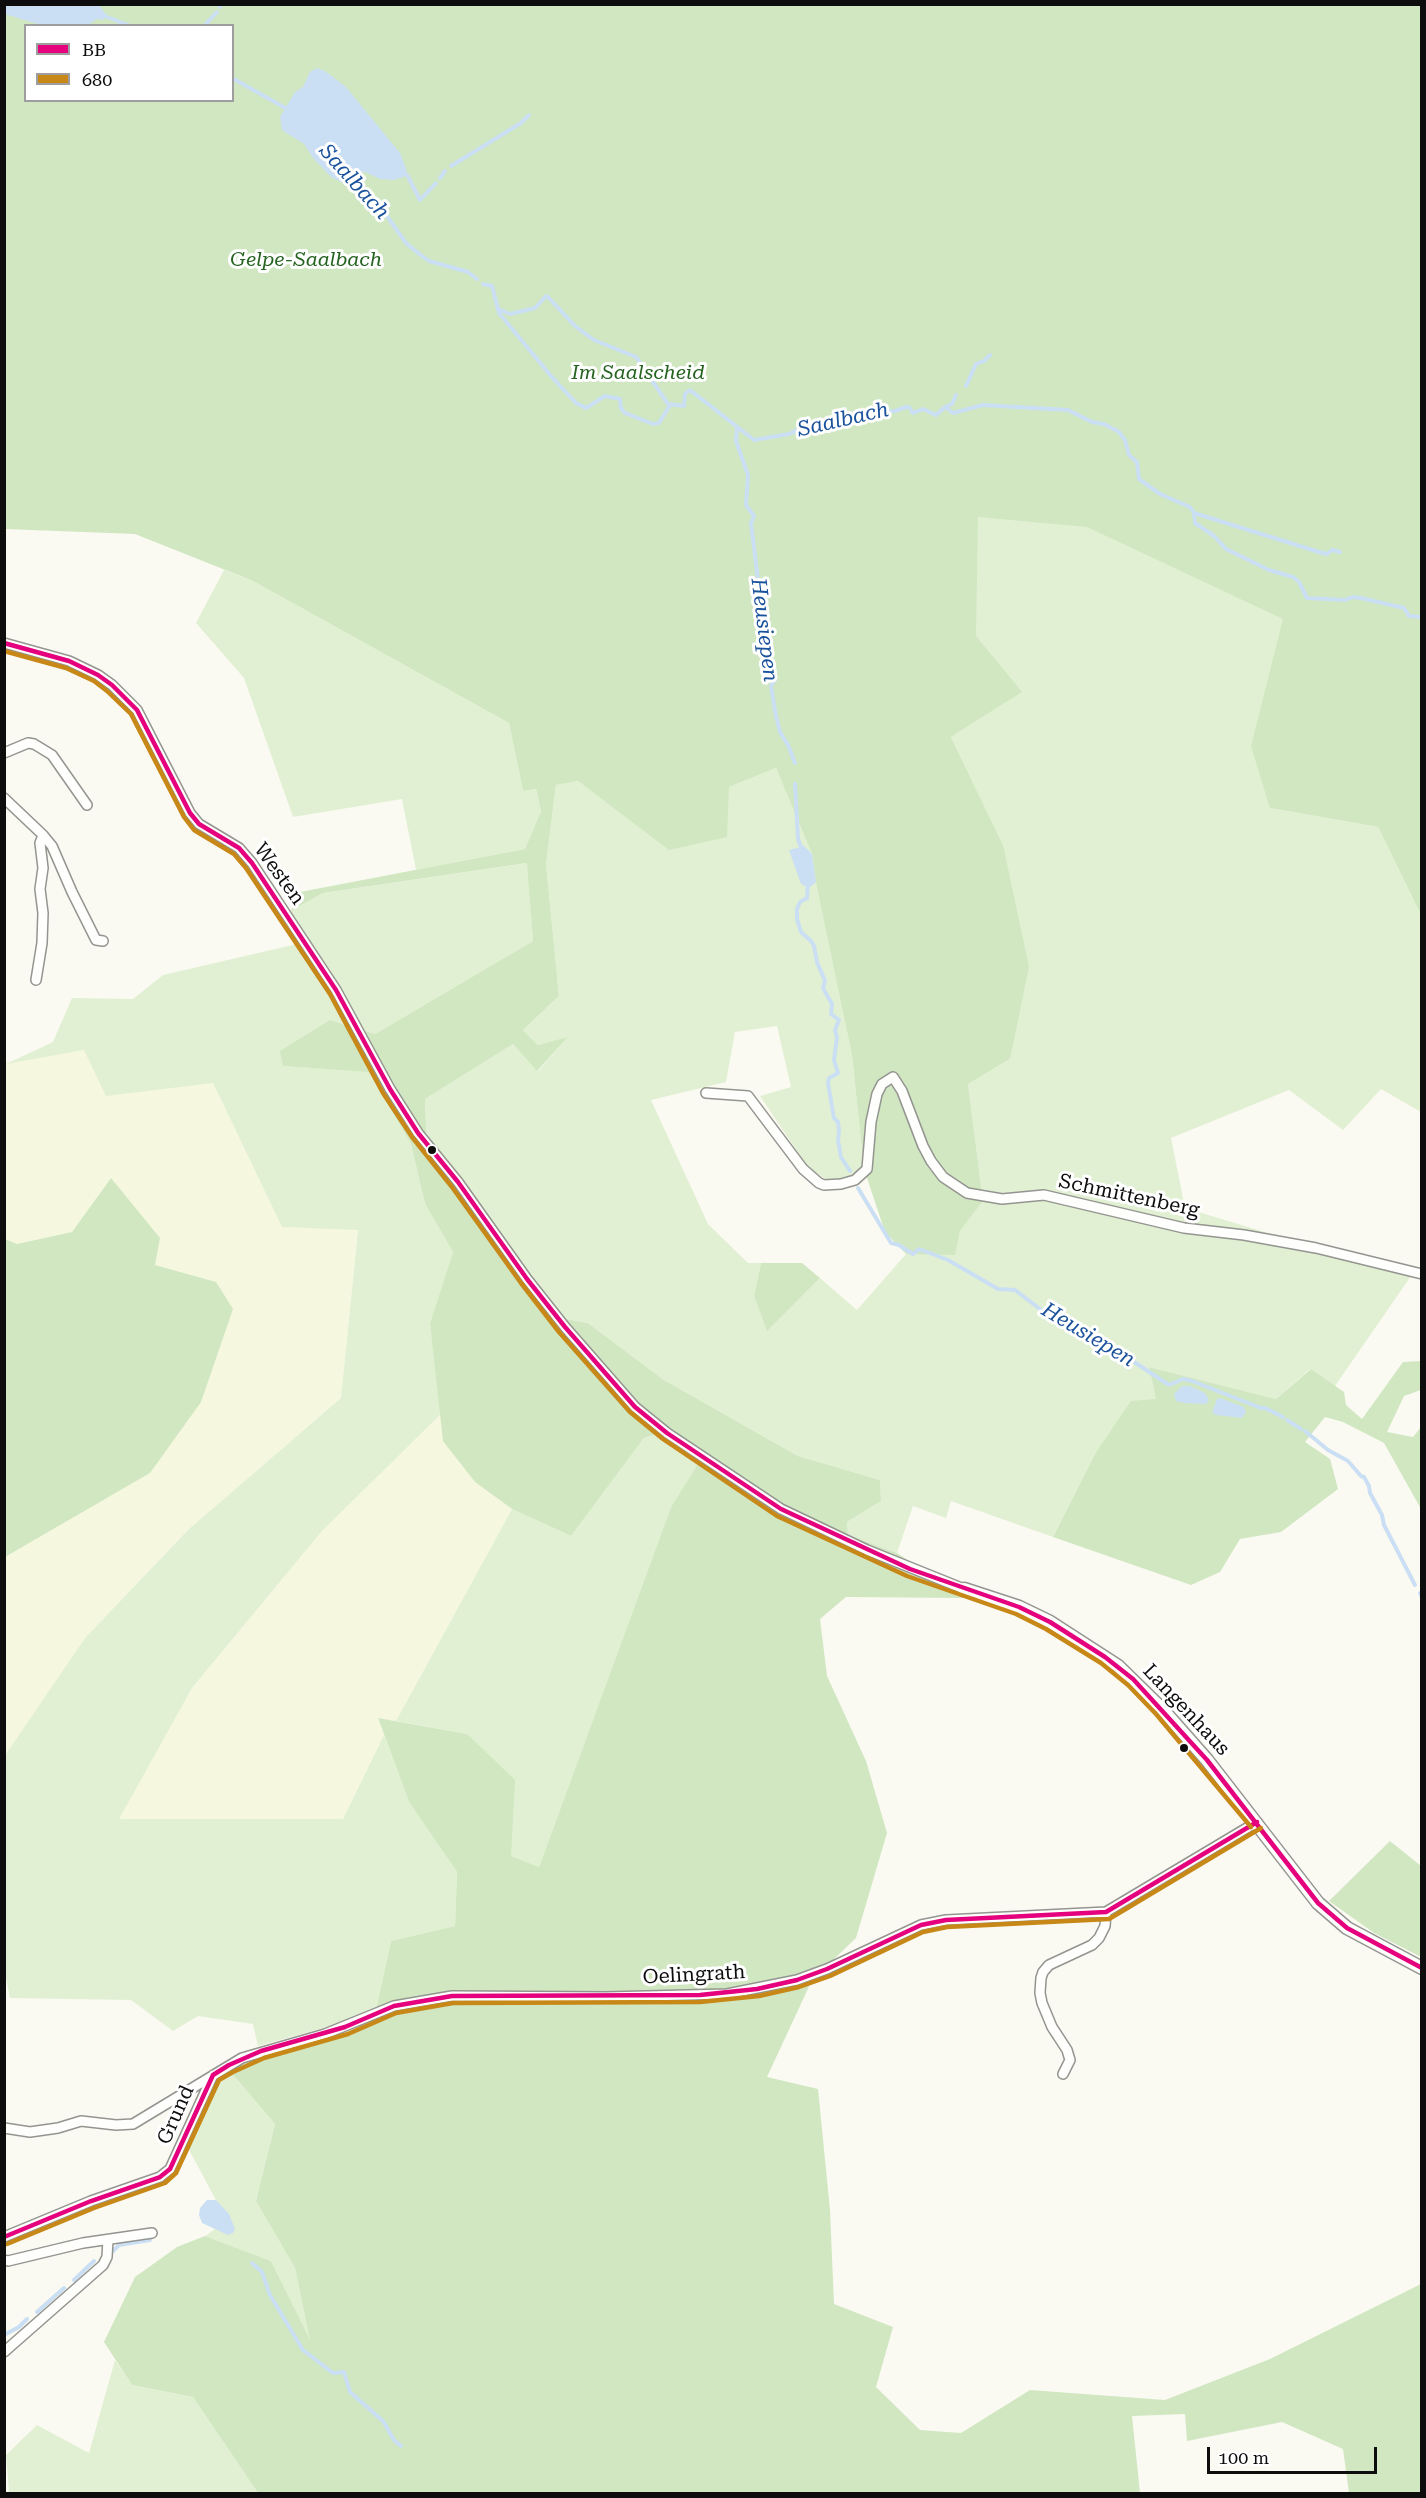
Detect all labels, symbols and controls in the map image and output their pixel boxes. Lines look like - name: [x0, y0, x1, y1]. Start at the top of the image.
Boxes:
- legend: [24, 24, 234, 102]
- text: BB: [82, 39, 106, 60]
- text: 680: [82, 69, 112, 90]
- water label: Saalbach: [314, 139, 394, 225]
- park label: Gelpe-Saalbach: [230, 248, 382, 272]
- park label: Im Saalscheid: [571, 361, 705, 385]
- water label: Saalbach: [795, 397, 891, 443]
- water label: Heusiepen: [745, 577, 783, 683]
- street label: Westen: [248, 838, 310, 910]
- unlabelled marker: [426, 1144, 438, 1156]
- street label: Schmittenberg: [1056, 1169, 1202, 1223]
- water label: Heusiepen: [1037, 1297, 1139, 1373]
- street label: Langenhaus: [1138, 1659, 1234, 1761]
- unlabelled marker: [1178, 1742, 1190, 1754]
- street label: Oelingrath: [642, 1960, 746, 1990]
- street label: Grund: [152, 2082, 200, 2148]
- scale bar: [1210, 2435, 1380, 2473]
- text: 100 m: [1218, 2447, 1269, 2468]

